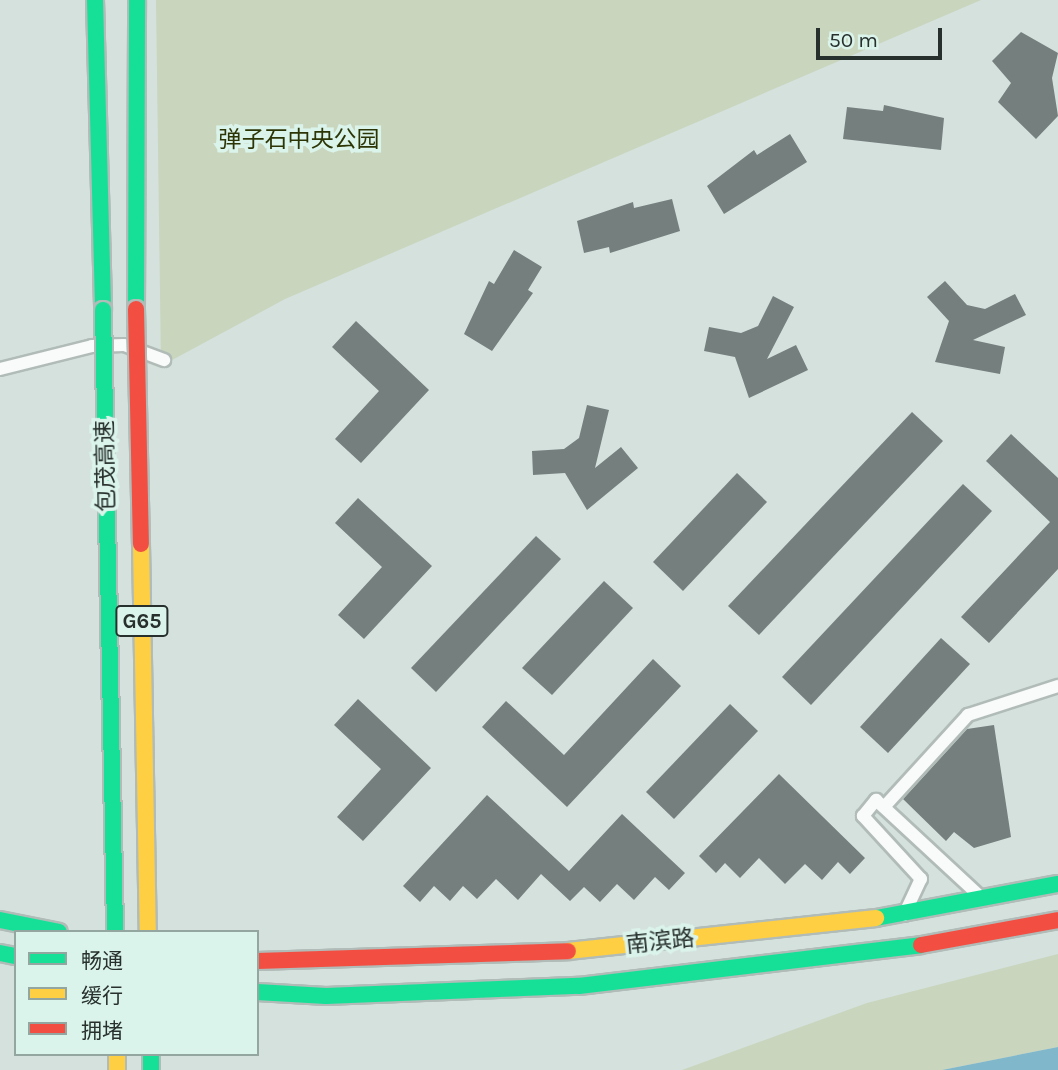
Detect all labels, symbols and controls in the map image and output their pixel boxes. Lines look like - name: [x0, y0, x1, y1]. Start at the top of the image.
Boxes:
- scale bar: [820, 14, 946, 58]
- text: 50 m: [829, 28, 878, 52]
- park label: 弹子石中央公园: [219, 126, 379, 154]
- street label: 包茂高速: [91, 420, 121, 512]
- road number: G65: [114, 604, 170, 638]
- street label: 南滨路: [624, 925, 696, 959]
- legend: [14, 930, 259, 1056]
- text: 畅通: [81, 949, 123, 973]
- text: 缓行: [81, 984, 123, 1008]
- text: 拥堵: [81, 1019, 123, 1043]

